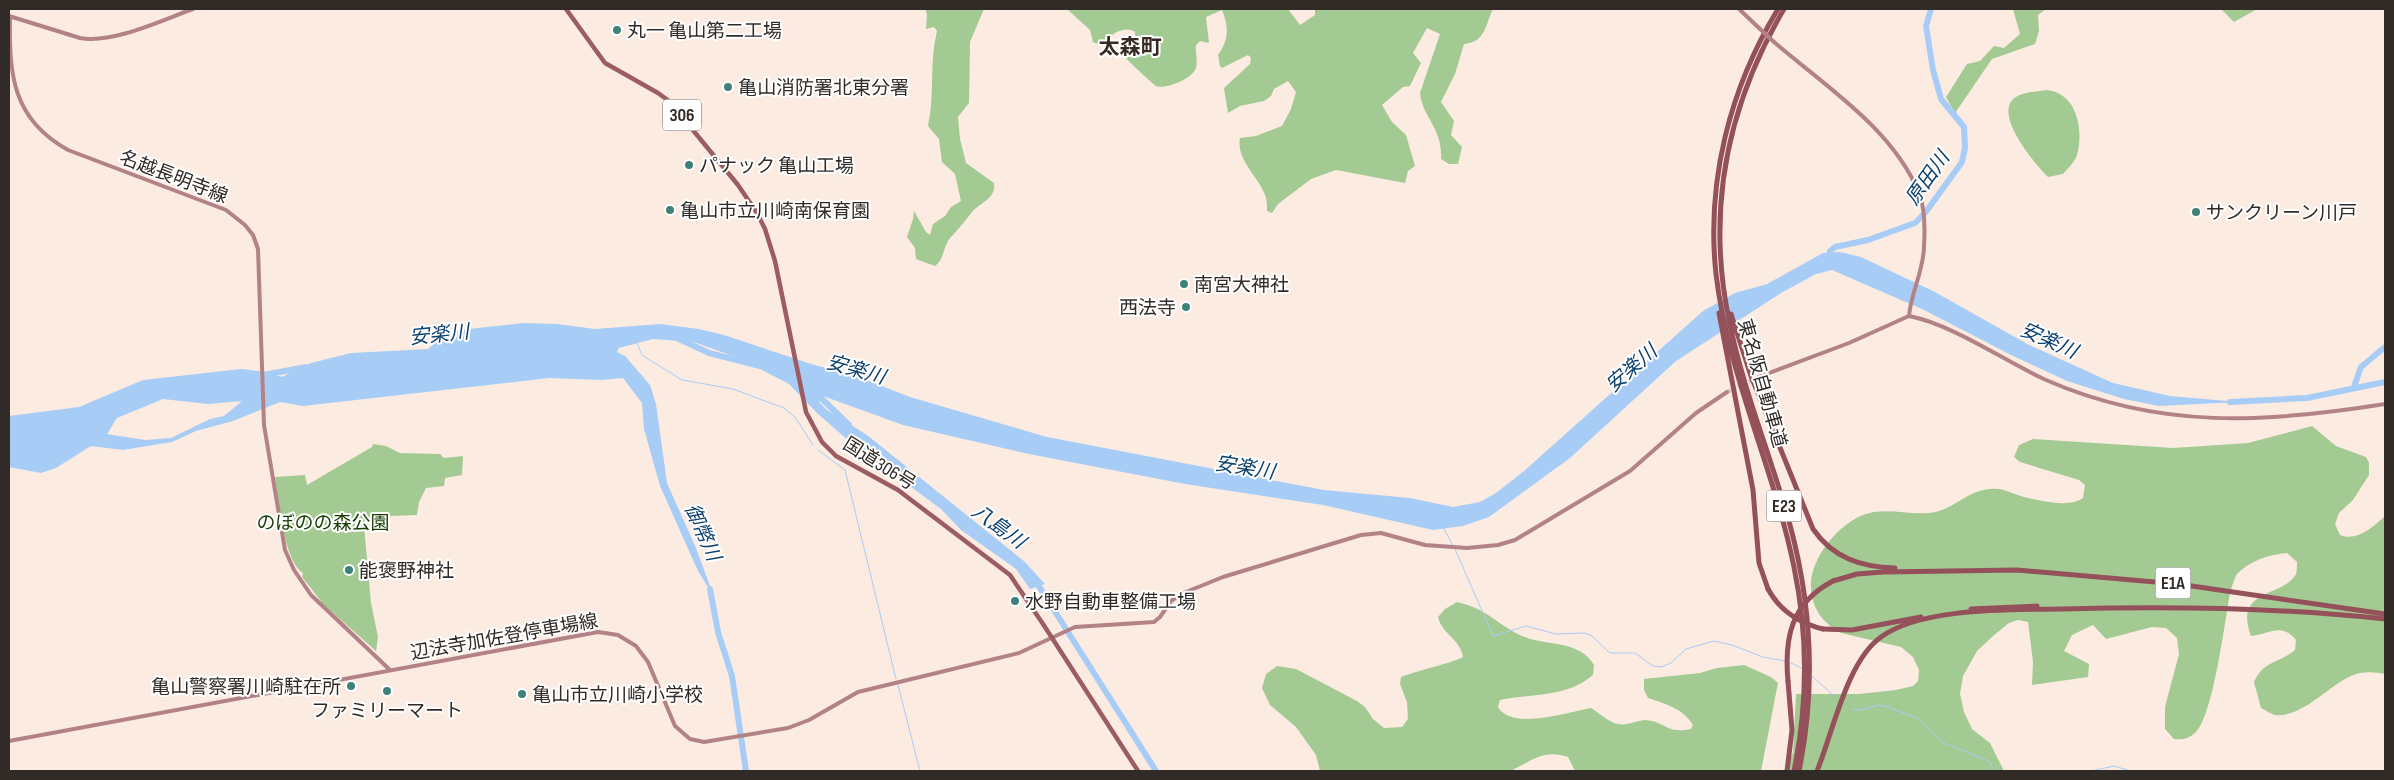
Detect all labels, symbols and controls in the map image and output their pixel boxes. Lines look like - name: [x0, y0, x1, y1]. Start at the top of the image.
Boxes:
- place label: 丸一 亀山第二工場: [627, 20, 782, 43]
- marker: 丸一 亀山第二工場: [611, 24, 623, 36]
- district label: 太森町: [1099, 35, 1162, 60]
- place label: 亀山消防署北東分署: [738, 77, 909, 100]
- marker: 亀山消防署北東分署: [722, 81, 734, 93]
- road number: 306: [663, 100, 701, 130]
- water label: 原田川: [1901, 145, 1956, 210]
- street label: 名越長明寺線: [116, 146, 231, 209]
- place label: パナック 亀山工場: [699, 155, 854, 178]
- marker: パナック 亀山工場: [683, 159, 695, 171]
- place label: 亀山市立川崎南保育園: [680, 200, 870, 223]
- place label: サンクリーン川戸: [2206, 202, 2357, 225]
- marker: 亀山市立川崎南保育園: [664, 204, 676, 216]
- marker: サンクリーン川戸: [2190, 206, 2202, 218]
- place label: 南宮大神社: [1194, 274, 1289, 297]
- marker: 南宮大神社: [1178, 278, 1190, 290]
- place label: 西法寺: [1119, 297, 1176, 320]
- marker: 西法寺: [1180, 301, 1192, 313]
- street label: 東名阪自動車道: [1732, 316, 1791, 451]
- water label: 安楽川: [2016, 318, 2083, 365]
- water label: 安楽川: [408, 320, 472, 350]
- water label: 安楽川: [1601, 339, 1664, 397]
- water label: 安楽川: [824, 350, 890, 390]
- street label: 国道306号: [838, 433, 920, 496]
- water label: 安楽川: [1213, 451, 1278, 485]
- road number: E23: [1766, 491, 1802, 522]
- water label: 八島川: [967, 499, 1031, 555]
- water label: 御幣川: [679, 500, 726, 567]
- park label: のぼのの森公園: [256, 512, 390, 535]
- place label: 能褒野神社: [359, 560, 454, 583]
- marker: 能褒野神社: [343, 564, 355, 576]
- road number: E1A: [2156, 568, 2190, 598]
- place label: 水野自動車整備工場: [1025, 591, 1196, 614]
- marker: 水野自動車整備工場: [1009, 595, 1021, 607]
- street label: 辺法寺加佐登停車場線: [409, 610, 600, 665]
- place label: 亀山警察署川崎駐在所: [151, 676, 341, 699]
- marker: 亀山警察署川崎駐在所: [345, 680, 357, 692]
- place label: 亀山市立川崎小学校: [532, 684, 703, 707]
- marker: ファミリーマート: [381, 685, 393, 697]
- marker: 亀山市立川崎小学校: [516, 688, 528, 700]
- place label: ファミリーマート: [311, 700, 463, 723]

